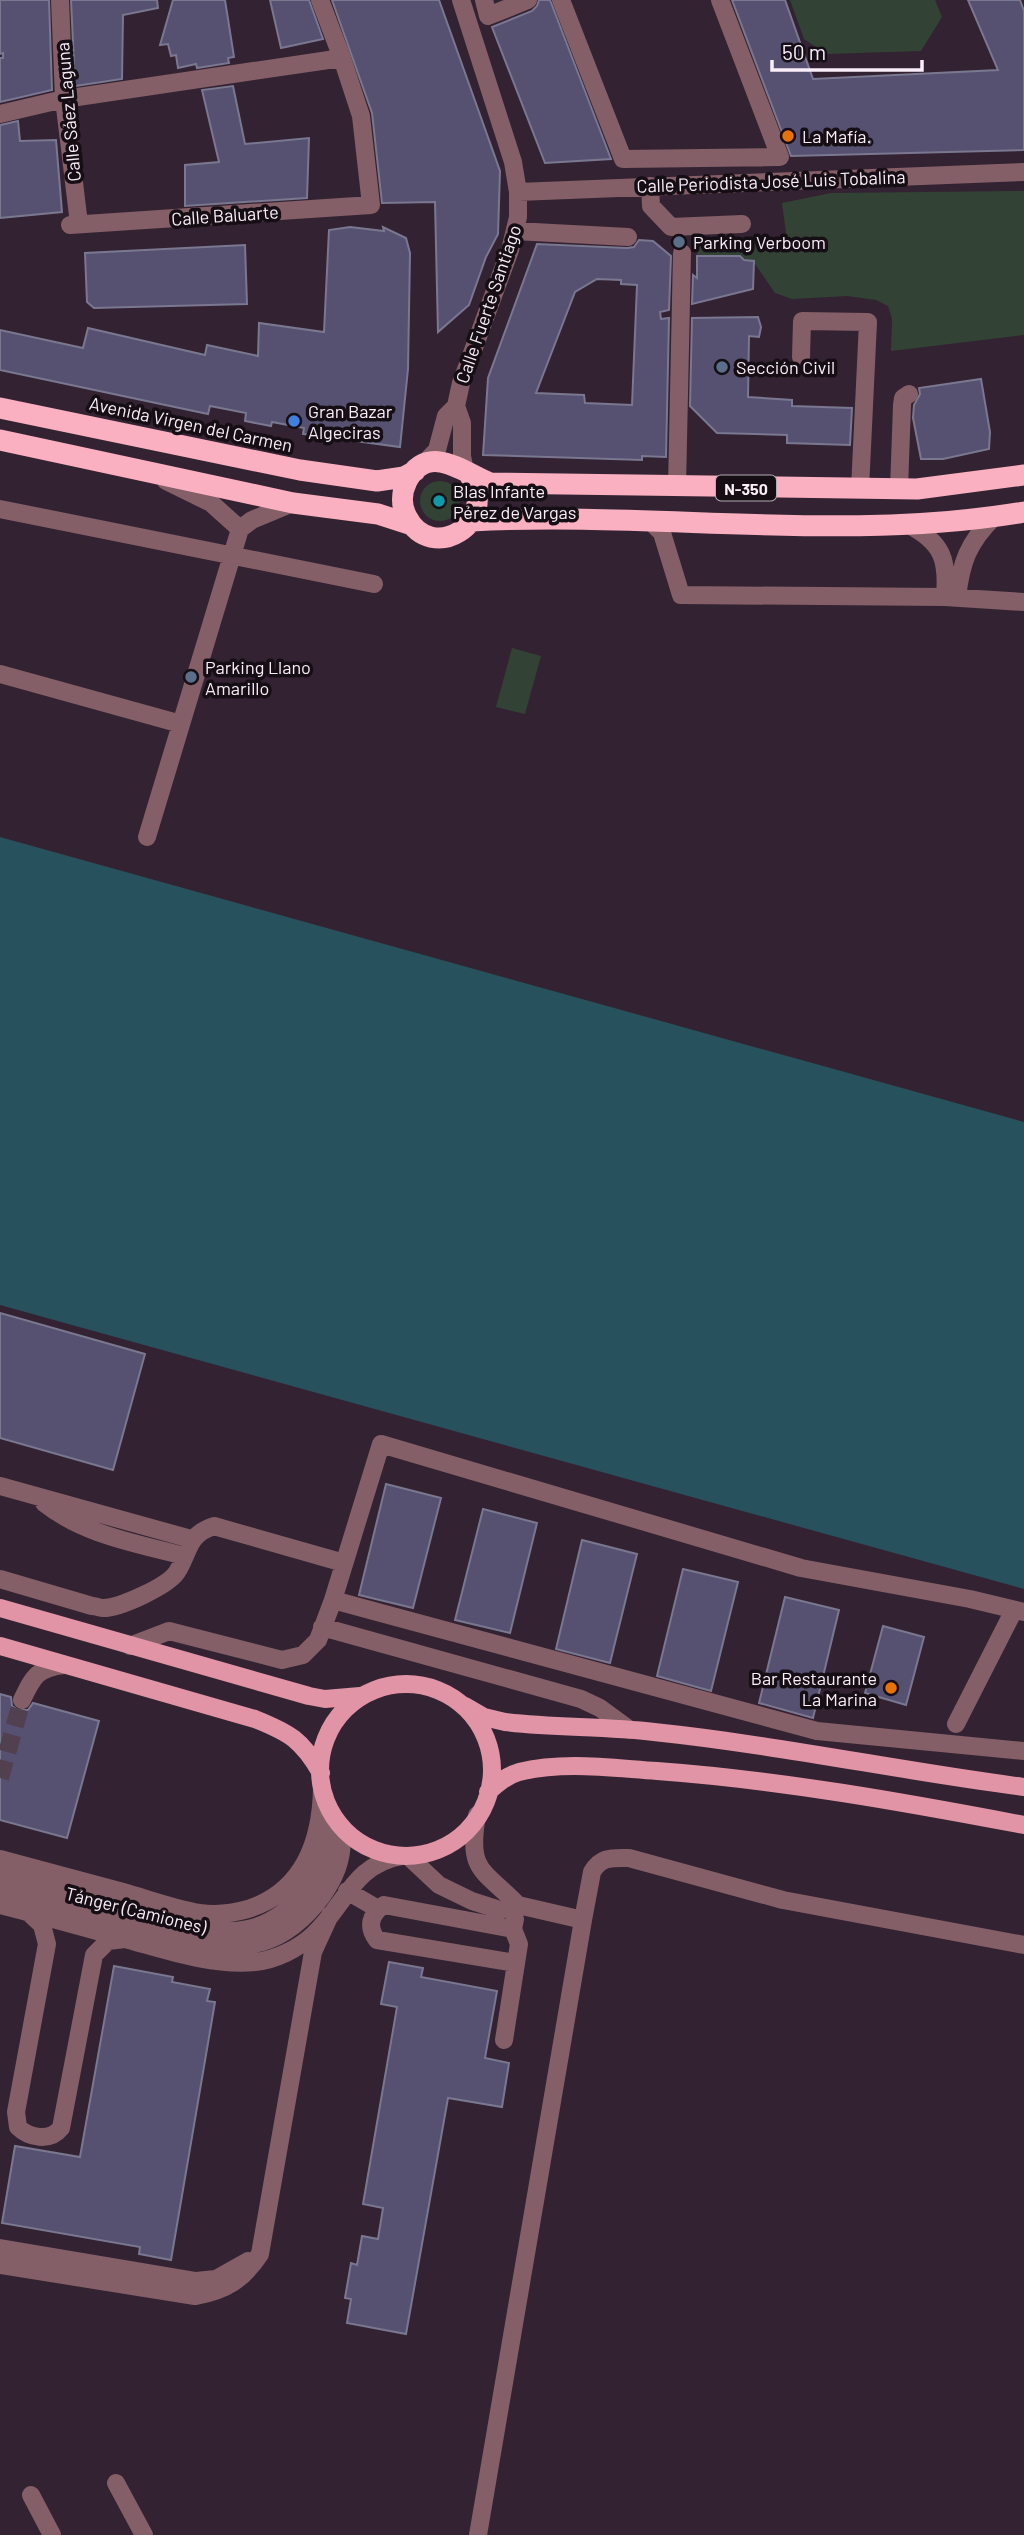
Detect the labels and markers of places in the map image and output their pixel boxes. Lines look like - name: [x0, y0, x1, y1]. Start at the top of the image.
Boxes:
- place label: La Mafía.: [802, 125, 871, 147]
- marker: La Mafía.: [780, 128, 796, 144]
- place label: Parking Verboom: [693, 231, 826, 253]
- marker: Parking Verboom: [671, 234, 687, 250]
- place label: Sección Civil: [736, 356, 835, 378]
- marker: Sección Civil: [714, 359, 730, 375]
- place label: Gran Bazar Algeciras: [308, 400, 393, 443]
- marker: Gran Bazar Algeciras: [286, 413, 302, 429]
- place label: Blas Infante Pérez de Vargas: [453, 480, 576, 523]
- marker: Blas Infante Pérez de Vargas: [431, 493, 447, 509]
- place label: Parking Llano Amarillo: [205, 656, 311, 699]
- marker: Parking Llano Amarillo: [183, 669, 199, 685]
- place label: Bar Restaurante La Marina: [751, 1667, 877, 1710]
- marker: Bar Restaurante La Marina: [883, 1680, 899, 1696]

